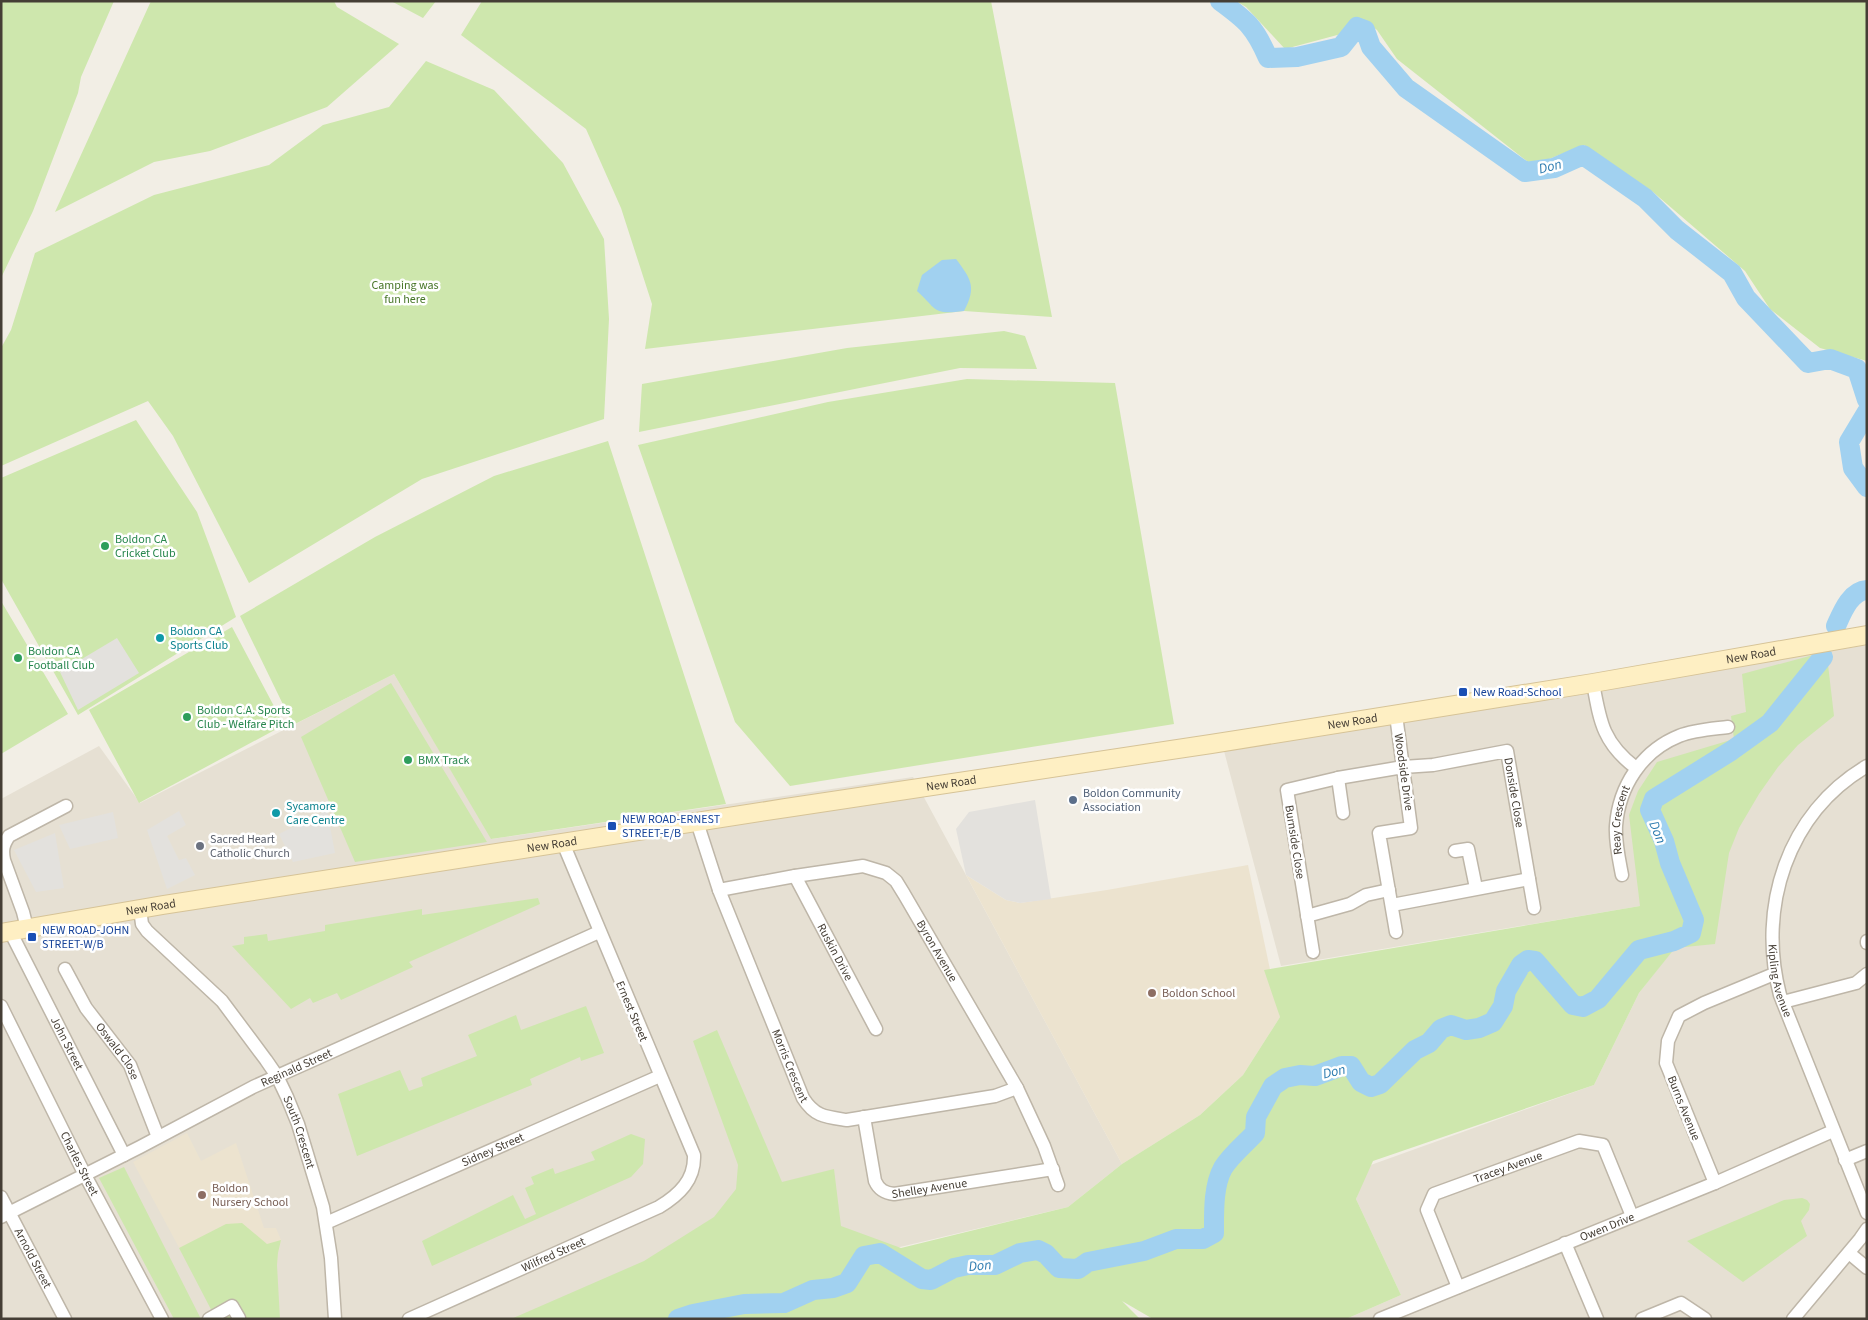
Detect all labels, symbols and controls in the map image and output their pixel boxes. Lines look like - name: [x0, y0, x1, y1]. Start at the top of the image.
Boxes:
- water label: Don: [1537, 155, 1564, 179]
- park label: Camping was fun here: [371, 277, 439, 308]
- place label: Boldon CA Cricket Club: [115, 531, 176, 562]
- marker: Boldon CA Cricket Club: [99, 540, 111, 552]
- place label: Boldon CA Sports Club: [170, 623, 229, 654]
- marker: Boldon CA Sports Club: [154, 632, 166, 644]
- place label: Boldon CA Football Club: [28, 643, 95, 674]
- street label: New Road: [1725, 643, 1778, 669]
- marker: Boldon CA Football Club: [12, 652, 24, 664]
- place label: New Road-School: [1473, 684, 1562, 701]
- marker: New Road-School: [1457, 686, 1469, 698]
- place label: Boldon C.A. Sports Club - Welfare Pitch: [197, 702, 294, 733]
- street label: New Road: [1326, 710, 1379, 734]
- marker: Boldon C.A. Sports Club - Welfare Pitch: [181, 711, 193, 723]
- street label: Woodside Drive: [1390, 732, 1417, 812]
- place label: BMX Track: [418, 752, 470, 769]
- marker: BMX Track: [402, 754, 414, 766]
- street label: Donside Close: [1499, 756, 1528, 829]
- street label: New Road: [925, 771, 978, 796]
- street label: Reay Crescent: [1608, 783, 1635, 856]
- place label: Boldon Community Association: [1083, 785, 1181, 816]
- marker: Boldon Community Association: [1067, 794, 1079, 806]
- place label: Sycamore Care Centre: [286, 798, 345, 829]
- street label: Burnside Close: [1280, 804, 1309, 880]
- marker: Sycamore Care Centre: [270, 807, 282, 819]
- place label: NEW ROAD-ERNEST STREET-E/B: [622, 811, 721, 842]
- water label: Don: [1644, 818, 1671, 847]
- marker: NEW ROAD-ERNEST STREET-E/B: [606, 820, 618, 832]
- place label: Sacred Heart Catholic Church: [210, 831, 290, 862]
- street label: New Road: [526, 833, 578, 857]
- marker: Sacred Heart Catholic Church: [194, 840, 206, 852]
- street label: New Road: [124, 895, 177, 920]
- street label: Byron Avenue: [912, 917, 961, 985]
- street label: Ruskin Drive: [813, 921, 857, 984]
- place label: NEW ROAD-JOHN STREET-W/B: [42, 922, 129, 953]
- marker: NEW ROAD-JOHN STREET-W/B: [26, 931, 38, 943]
- street label: Kipling Avenue: [1764, 944, 1796, 1020]
- street label: Ernest Street: [611, 978, 652, 1044]
- place label: Boldon School: [1162, 985, 1235, 1002]
- marker: Boldon School: [1146, 987, 1158, 999]
- street label: John Street: [46, 1014, 87, 1073]
- street label: Oswald Close: [91, 1019, 143, 1083]
- street label: Morris Crescent: [767, 1027, 812, 1107]
- street label: Reginald Street: [258, 1045, 335, 1091]
- water label: Don: [1321, 1060, 1348, 1084]
- street label: Burns Avenue: [1663, 1073, 1704, 1143]
- street label: South Crescent: [278, 1093, 319, 1171]
- street label: Charles Street: [56, 1129, 103, 1199]
- street label: Sidney Street: [459, 1129, 527, 1171]
- street label: Tracey Avenue: [1471, 1147, 1545, 1188]
- street label: Shelley Avenue: [891, 1175, 968, 1203]
- place label: Boldon Nursery School: [212, 1180, 288, 1211]
- marker: Boldon Nursery School: [196, 1189, 208, 1201]
- street label: Owen Drive: [1577, 1209, 1637, 1246]
- street label: Arnold Street: [10, 1225, 55, 1292]
- street label: Wilfred Street: [519, 1233, 588, 1277]
- water label: Don: [968, 1255, 992, 1277]

